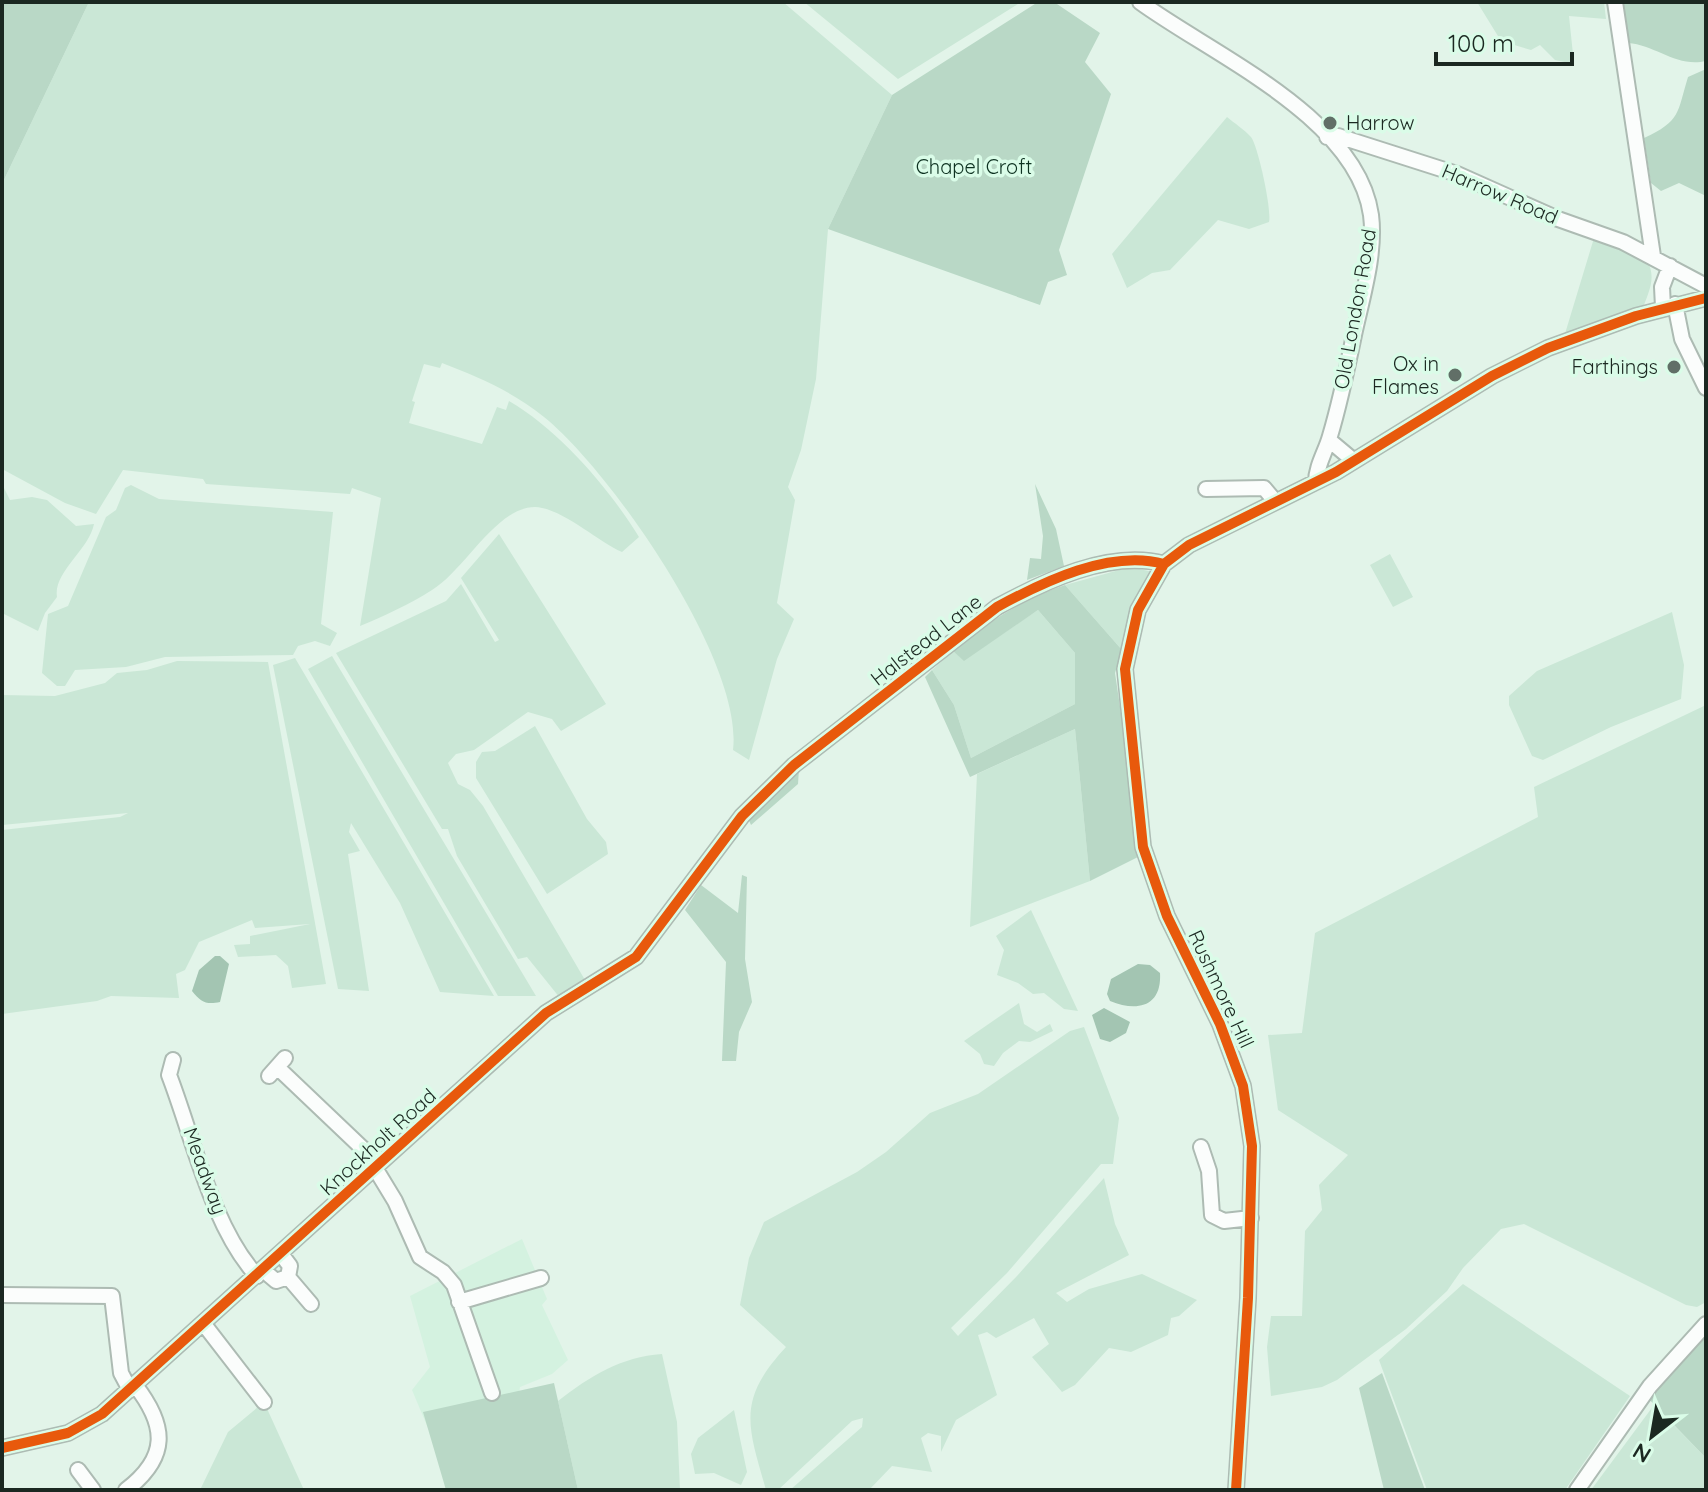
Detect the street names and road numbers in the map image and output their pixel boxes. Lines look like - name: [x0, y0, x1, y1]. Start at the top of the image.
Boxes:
- street label: Harrow Road: [1438, 158, 1562, 229]
- street label: Old London Road: [1328, 227, 1381, 391]
- street label: Halstead Lane: [865, 589, 986, 691]
- street label: Rushmore Hill: [1183, 926, 1260, 1052]
- street label: Knockholt Road: [314, 1083, 441, 1200]
- street label: Meadway: [178, 1124, 233, 1218]

